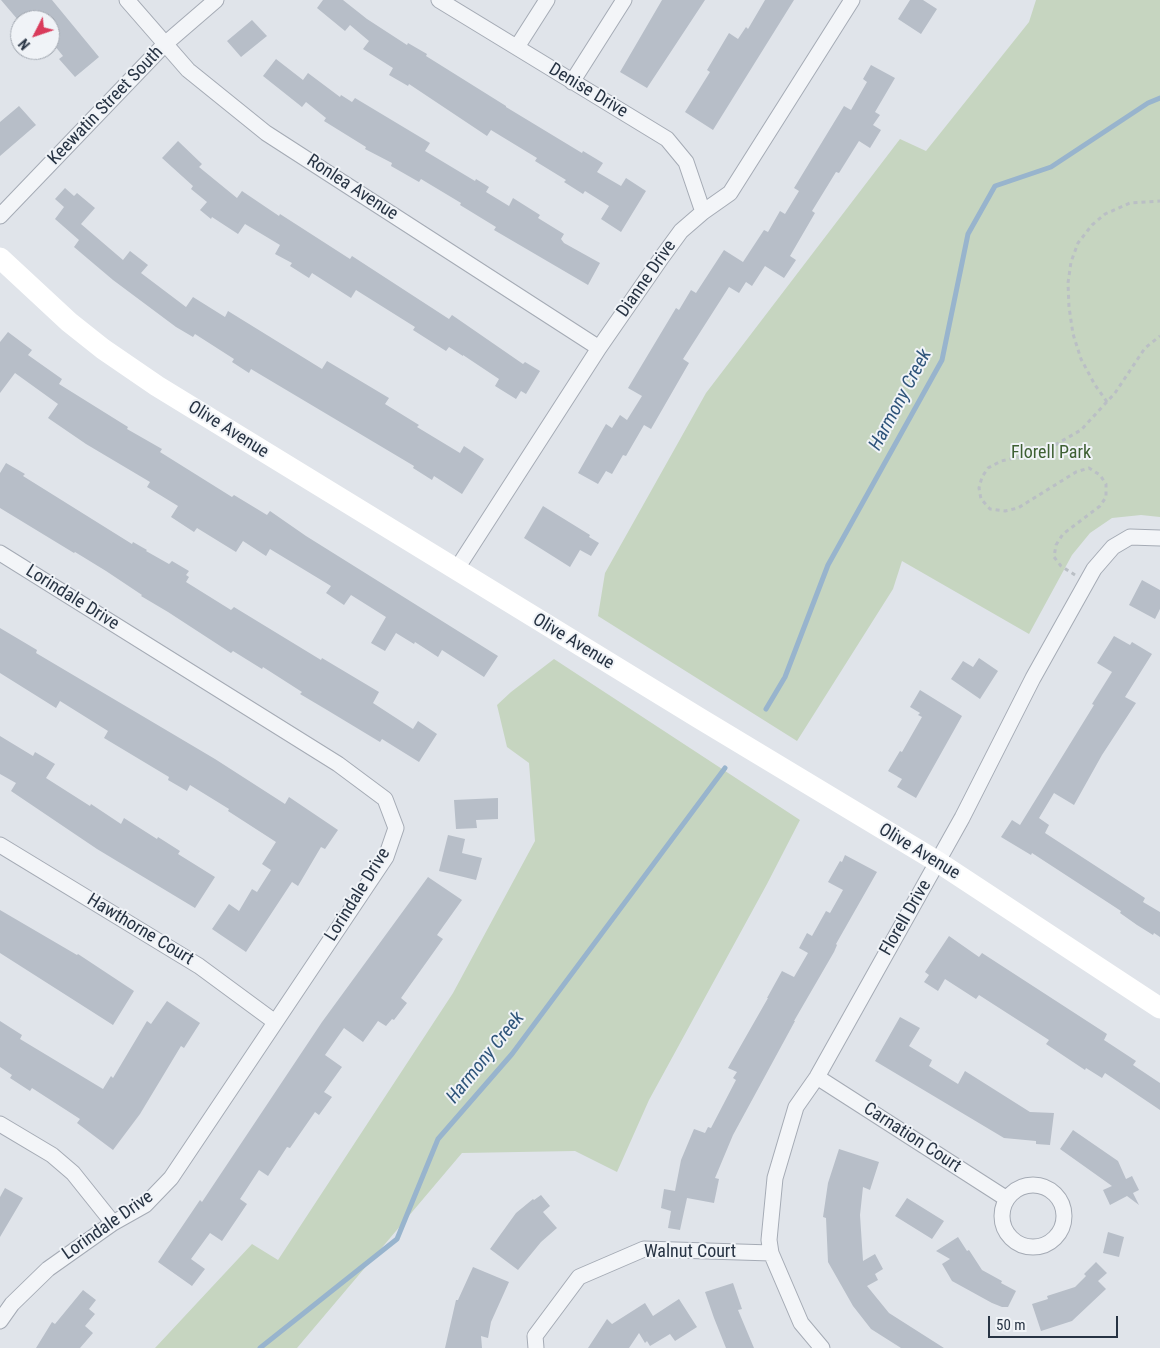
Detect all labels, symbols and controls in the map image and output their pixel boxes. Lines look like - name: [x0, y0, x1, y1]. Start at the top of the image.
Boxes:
- north arrow: [10, 10, 60, 60]
- text: N: [16, 36, 33, 53]
- street label: Keewatin Street South: [44, 42, 168, 170]
- street label: Denise Drive: [545, 59, 631, 123]
- street label: Ronlea Avenue: [302, 150, 402, 226]
- street label: Dianne Drive: [613, 236, 681, 322]
- water label: Harmony Creek: [865, 345, 937, 455]
- street label: Olive Avenue: [184, 397, 272, 463]
- park label: Florell Park: [1011, 442, 1091, 464]
- street label: Lorindale Drive: [21, 561, 123, 635]
- street label: Olive Avenue: [528, 609, 618, 675]
- street label: Olive Avenue: [874, 819, 964, 885]
- street label: Lorindale Drive: [321, 844, 395, 946]
- street label: Florell Drive: [876, 876, 936, 960]
- street label: Hawthorne Court: [83, 890, 197, 970]
- water label: Harmony Creek: [442, 1008, 530, 1108]
- street label: Carnation Court: [859, 1098, 965, 1178]
- street label: Lorindale Drive: [58, 1187, 158, 1265]
- street label: Walnut Court: [644, 1241, 736, 1263]
- scale bar: [990, 1306, 1120, 1338]
- text: 50 m: [996, 1316, 1026, 1334]

